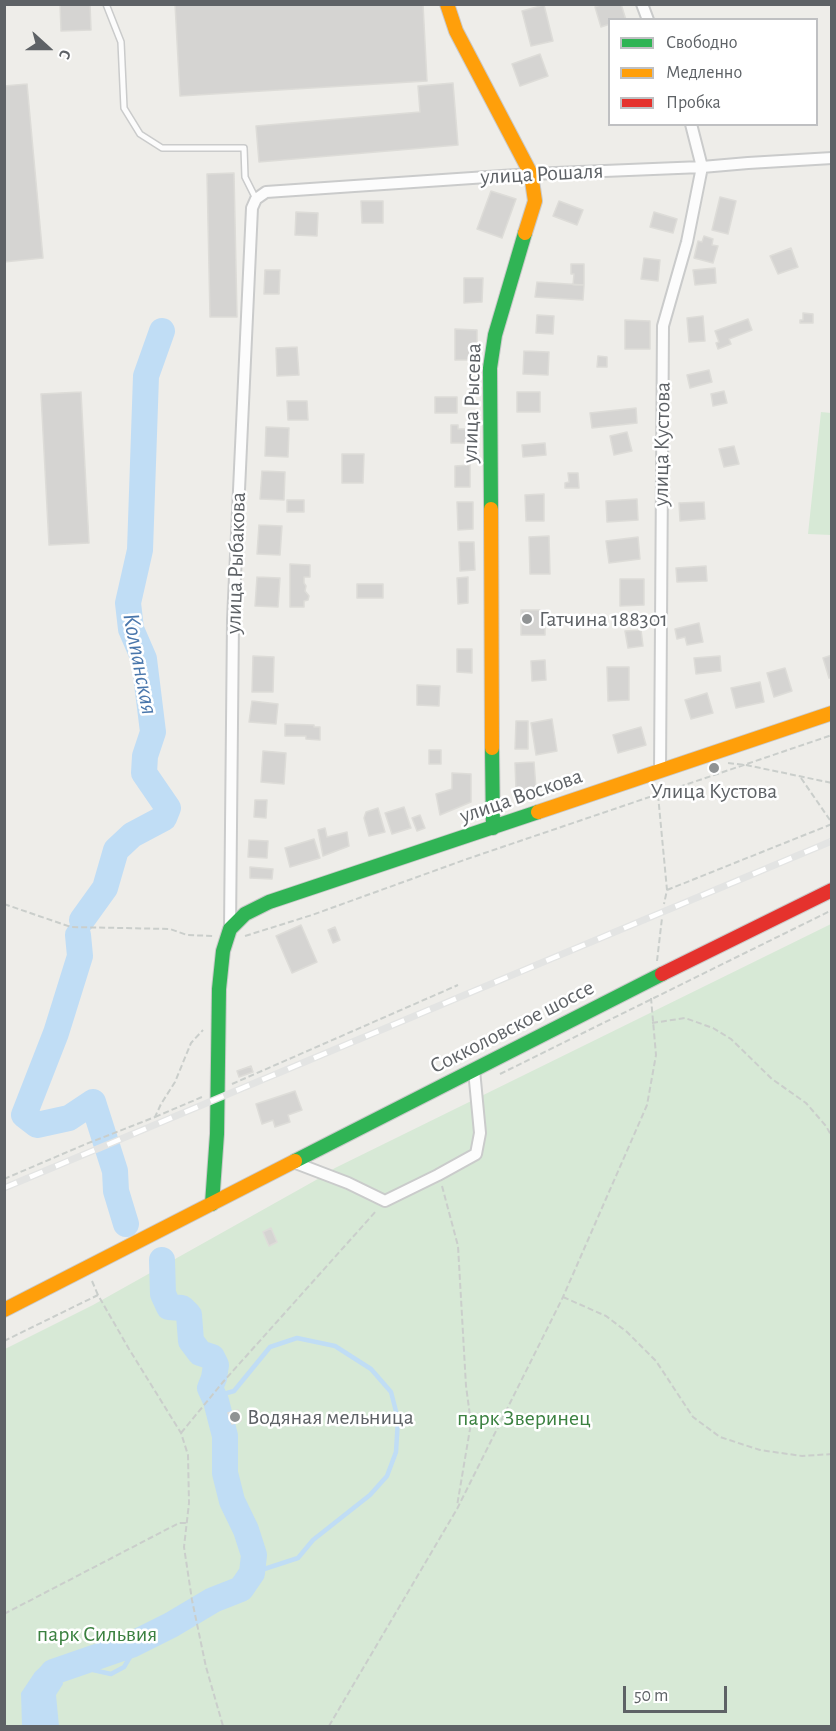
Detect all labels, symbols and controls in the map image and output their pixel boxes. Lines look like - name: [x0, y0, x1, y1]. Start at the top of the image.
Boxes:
- north arrow: [18, 18, 78, 78]
- legend: [608, 18, 818, 126]
- text: Свободно: [666, 34, 738, 52]
- text: С: [56, 47, 74, 61]
- text: Медленно: [666, 64, 742, 82]
- text: Пробка: [666, 94, 721, 112]
- street label: улица Рошаля: [480, 158, 604, 190]
- street label: улица Рысева: [457, 342, 487, 464]
- street label: улица Кустова: [648, 381, 676, 507]
- street label: улица Рыбакова: [220, 492, 252, 634]
- place label: Гатчина 188301: [539, 606, 668, 632]
- water label: Колпанская: [116, 611, 164, 717]
- marker: Гатчина 188301: [520, 612, 534, 626]
- marker: Улица Кустова: [707, 761, 721, 775]
- street label: улица Воскова: [456, 763, 586, 829]
- place label: Улица Кустова: [651, 778, 777, 804]
- street label: Сокколовское шоссе: [426, 974, 598, 1080]
- place label: Водяная мельница: [247, 1404, 414, 1430]
- park label: парк Зверинец: [457, 1405, 591, 1431]
- marker: Водяная мельница: [228, 1410, 242, 1424]
- park label: парк Сильвия: [37, 1621, 157, 1647]
- scale bar: [626, 1674, 730, 1712]
- text: 50 m: [634, 1687, 668, 1705]

